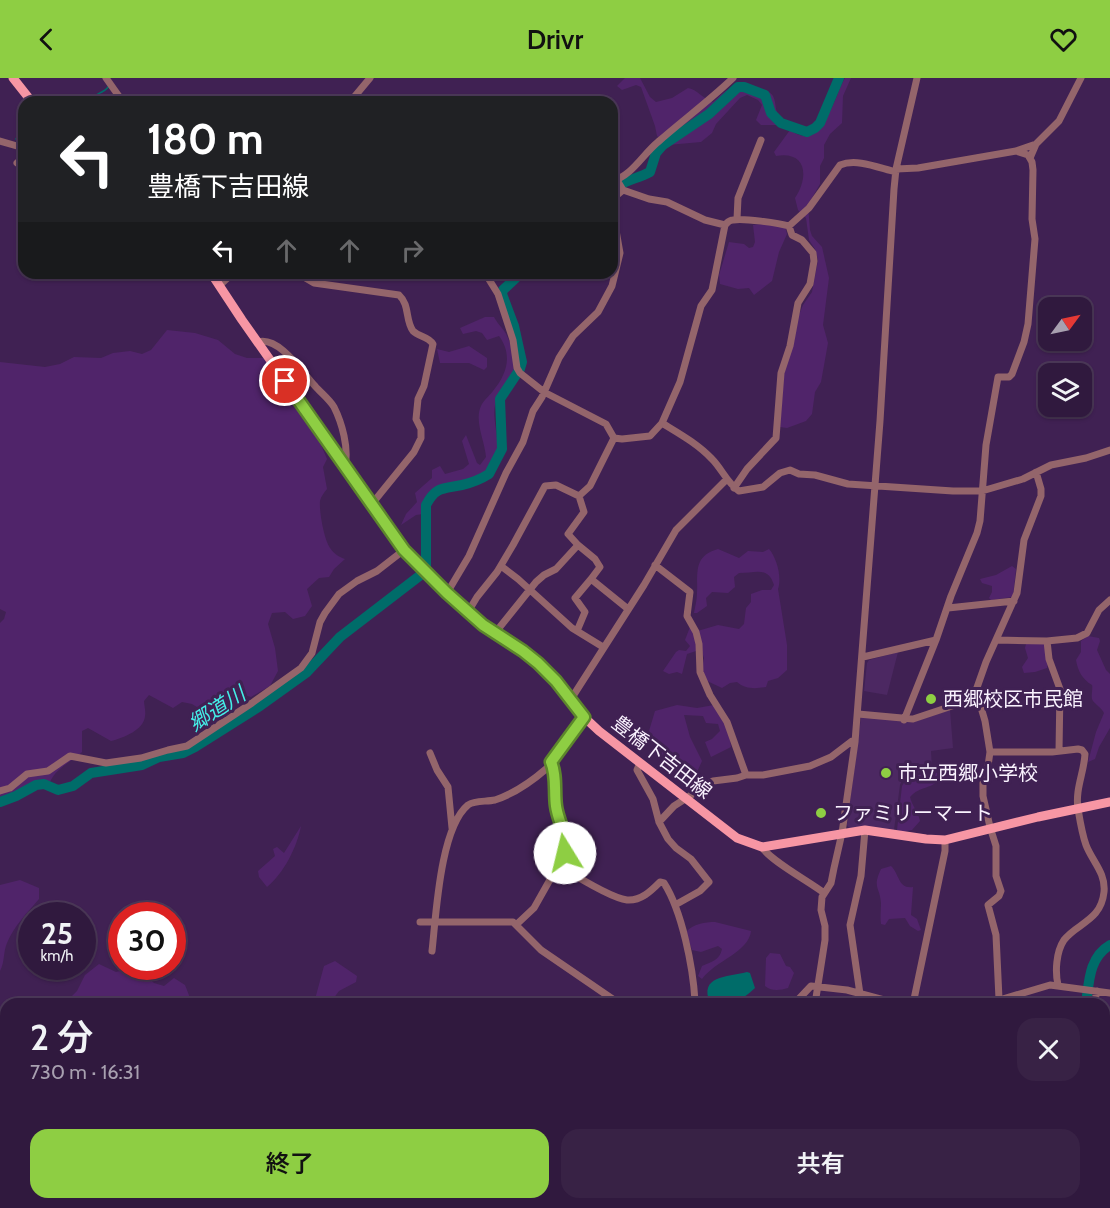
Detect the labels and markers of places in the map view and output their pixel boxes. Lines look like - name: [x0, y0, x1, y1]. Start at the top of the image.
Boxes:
- pin: [259, 355, 310, 406]
- place label: 西郷校区市民館: [943, 687, 1083, 711]
- marker: 西郷校区市民館: [924, 692, 938, 706]
- place label: 市立西郷小学校: [898, 761, 1038, 785]
- marker: 市立西郷小学校: [879, 766, 893, 780]
- place label: ファミリーマート: [833, 801, 993, 825]
- marker: ファミリーマート: [814, 806, 828, 820]

